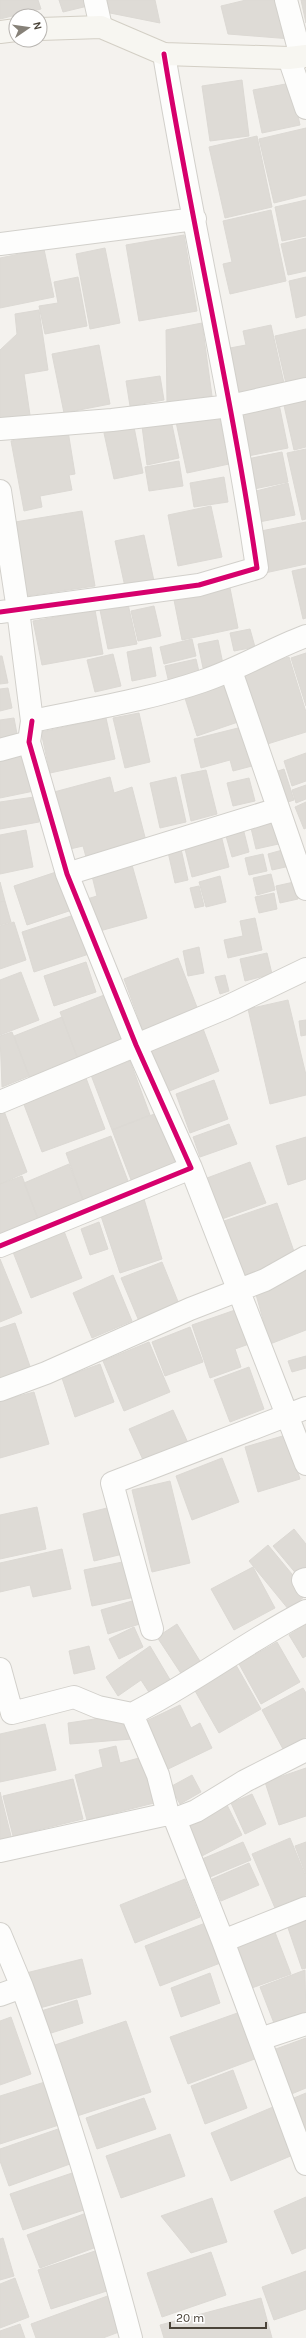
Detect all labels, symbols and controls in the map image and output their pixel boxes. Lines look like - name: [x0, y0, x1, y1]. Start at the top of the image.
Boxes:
- north arrow: [8, 8, 48, 48]
- text: N: [30, 21, 44, 31]
- scale bar: [170, 2304, 266, 2330]
- text: 20 m: [176, 2311, 204, 2325]

